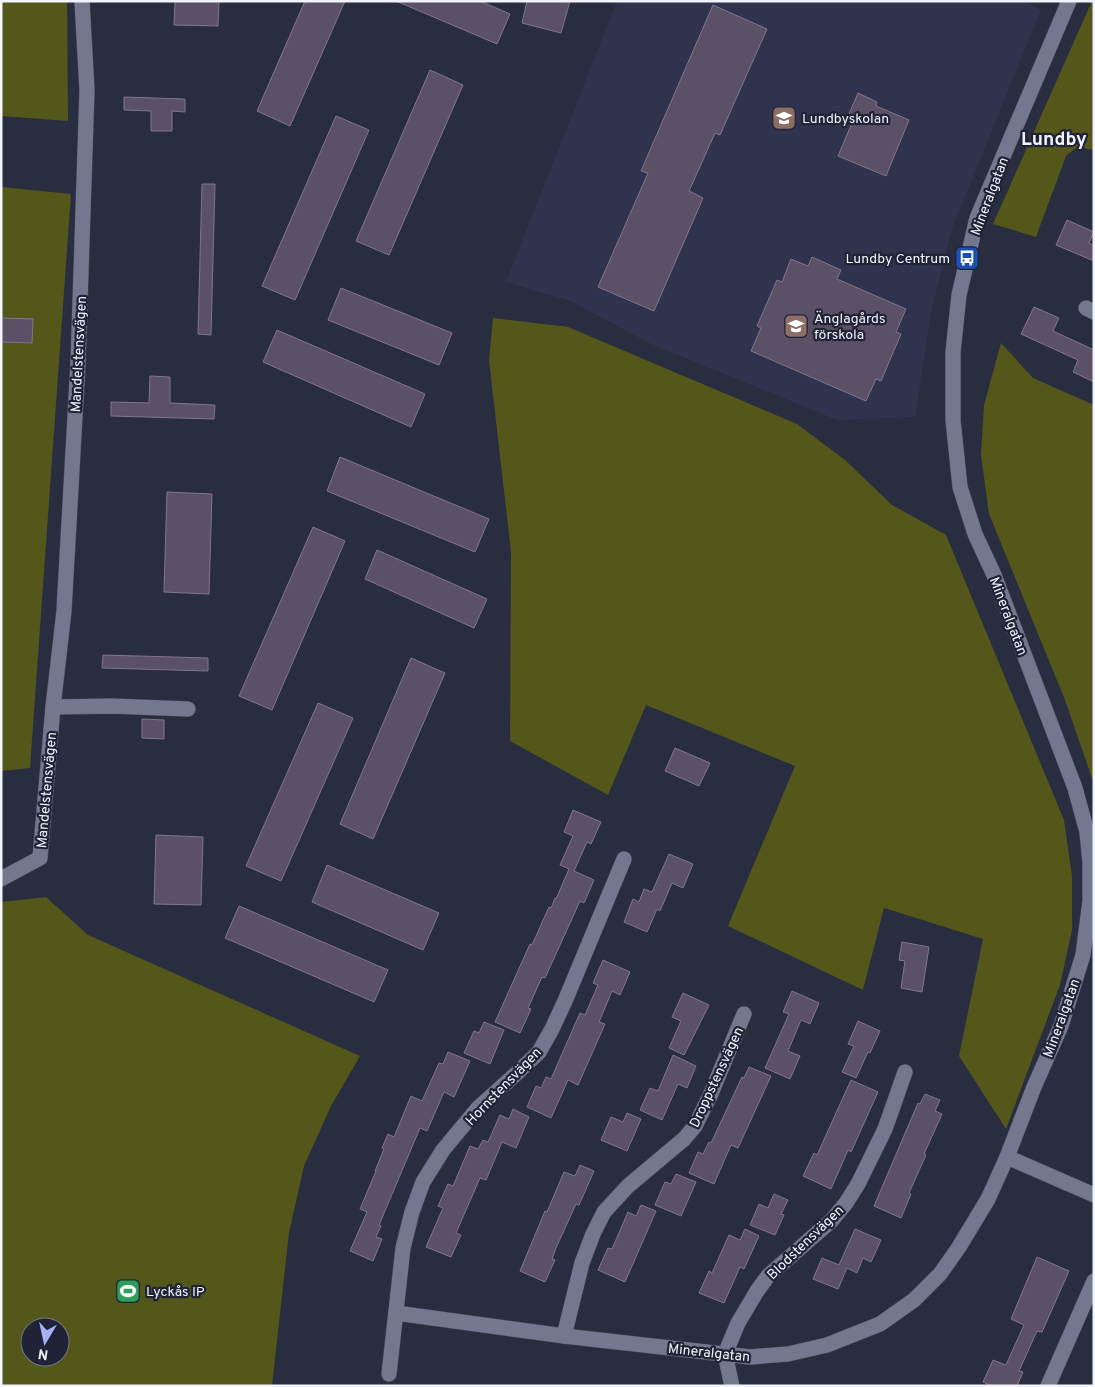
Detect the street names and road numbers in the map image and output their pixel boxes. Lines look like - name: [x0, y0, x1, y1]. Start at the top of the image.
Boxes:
- street label: Mineralgatan: [968, 155, 1013, 238]
- street label: Mandelstensvägen: [68, 295, 91, 413]
- street label: Mineralgatan: [985, 575, 1030, 658]
- street label: Mandelstensvägen: [34, 731, 61, 849]
- street label: Mineralgatan: [1040, 977, 1085, 1060]
- street label: Droppstensvägen: [687, 1025, 748, 1131]
- street label: Hornstensvägen: [463, 1044, 546, 1130]
- street label: Blodstensvägen: [764, 1202, 848, 1284]
- street label: Mineralgatan: [667, 1341, 751, 1366]

